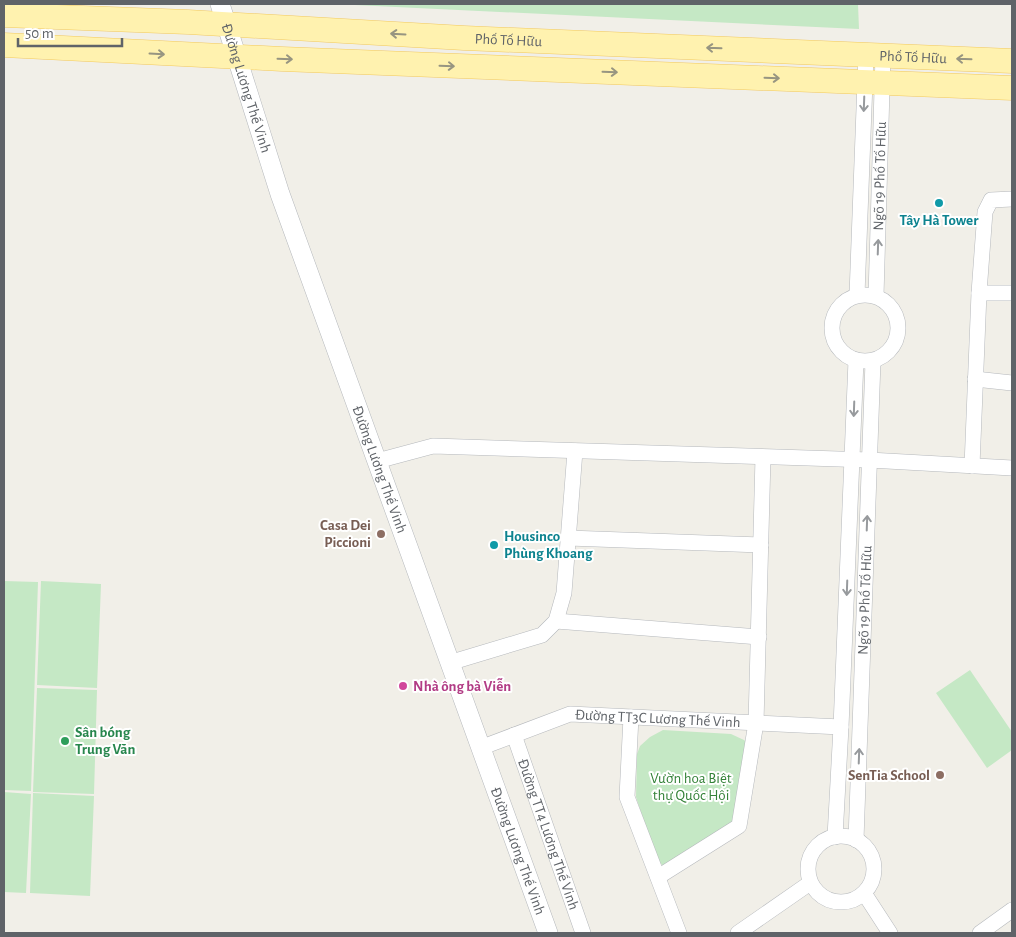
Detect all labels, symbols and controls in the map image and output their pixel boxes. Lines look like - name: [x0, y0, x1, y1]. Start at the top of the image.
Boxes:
- scale bar: [18, 15, 121, 47]
- street label: Đường Lương Thế Vinh: [219, 21, 274, 154]
- text: 50 m: [25, 26, 54, 41]
- one-way arrow: [390, 30, 406, 39]
- street label: Phố Tố Hữu: [474, 31, 543, 49]
- one-way arrow: [706, 44, 722, 53]
- street label: Phố Tố Hữu: [879, 48, 947, 66]
- one-way arrow: [149, 49, 165, 58]
- one-way arrow: [956, 54, 972, 63]
- one-way arrow: [277, 55, 293, 64]
- one-way arrow: [439, 61, 455, 70]
- one-way arrow: [601, 67, 617, 77]
- one-way arrow: [764, 74, 780, 83]
- one-way arrow: [860, 95, 869, 111]
- street label: Ngõ 19 Phố Tố Hữu: [870, 121, 889, 231]
- marker: Tây Hà Tower: [933, 197, 945, 209]
- place label: Tây Hà Tower: [900, 213, 979, 228]
- one-way arrow: [873, 239, 883, 256]
- one-way arrow: [849, 400, 859, 416]
- street label: Đường Lương Thế Vinh: [350, 403, 410, 535]
- one-way arrow: [862, 516, 872, 532]
- place label: Casa Dei Piccioni: [320, 518, 371, 550]
- marker: Casa Dei Piccioni: [375, 528, 387, 540]
- place label: Housinco Phùng Khoang: [504, 529, 593, 561]
- marker: Housinco Phùng Khoang: [488, 539, 500, 551]
- street label: Ngõ 19 Phố Tố Hữu: [855, 545, 874, 655]
- one-way arrow: [842, 580, 851, 596]
- place label: Nhà ông bà Viễn: [413, 678, 511, 694]
- marker: Nhà ông bà Viễn: [397, 680, 409, 692]
- street label: Đường TT3C Lương Thế Vinh: [575, 707, 741, 730]
- place label: Sân bóng Trung Văn: [75, 725, 135, 757]
- marker: Sân bóng Trung Văn: [59, 735, 71, 747]
- one-way arrow: [854, 748, 863, 764]
- street label: Đường TT4 Lương Thế Vinh: [515, 757, 582, 912]
- place label: SenTia School: [848, 768, 930, 783]
- marker: SenTia School: [934, 769, 946, 781]
- park label: Vườn hoa Biệt thự Quốc Hội: [650, 771, 732, 803]
- street label: Đường Lương Thế Vinh: [488, 785, 548, 917]

